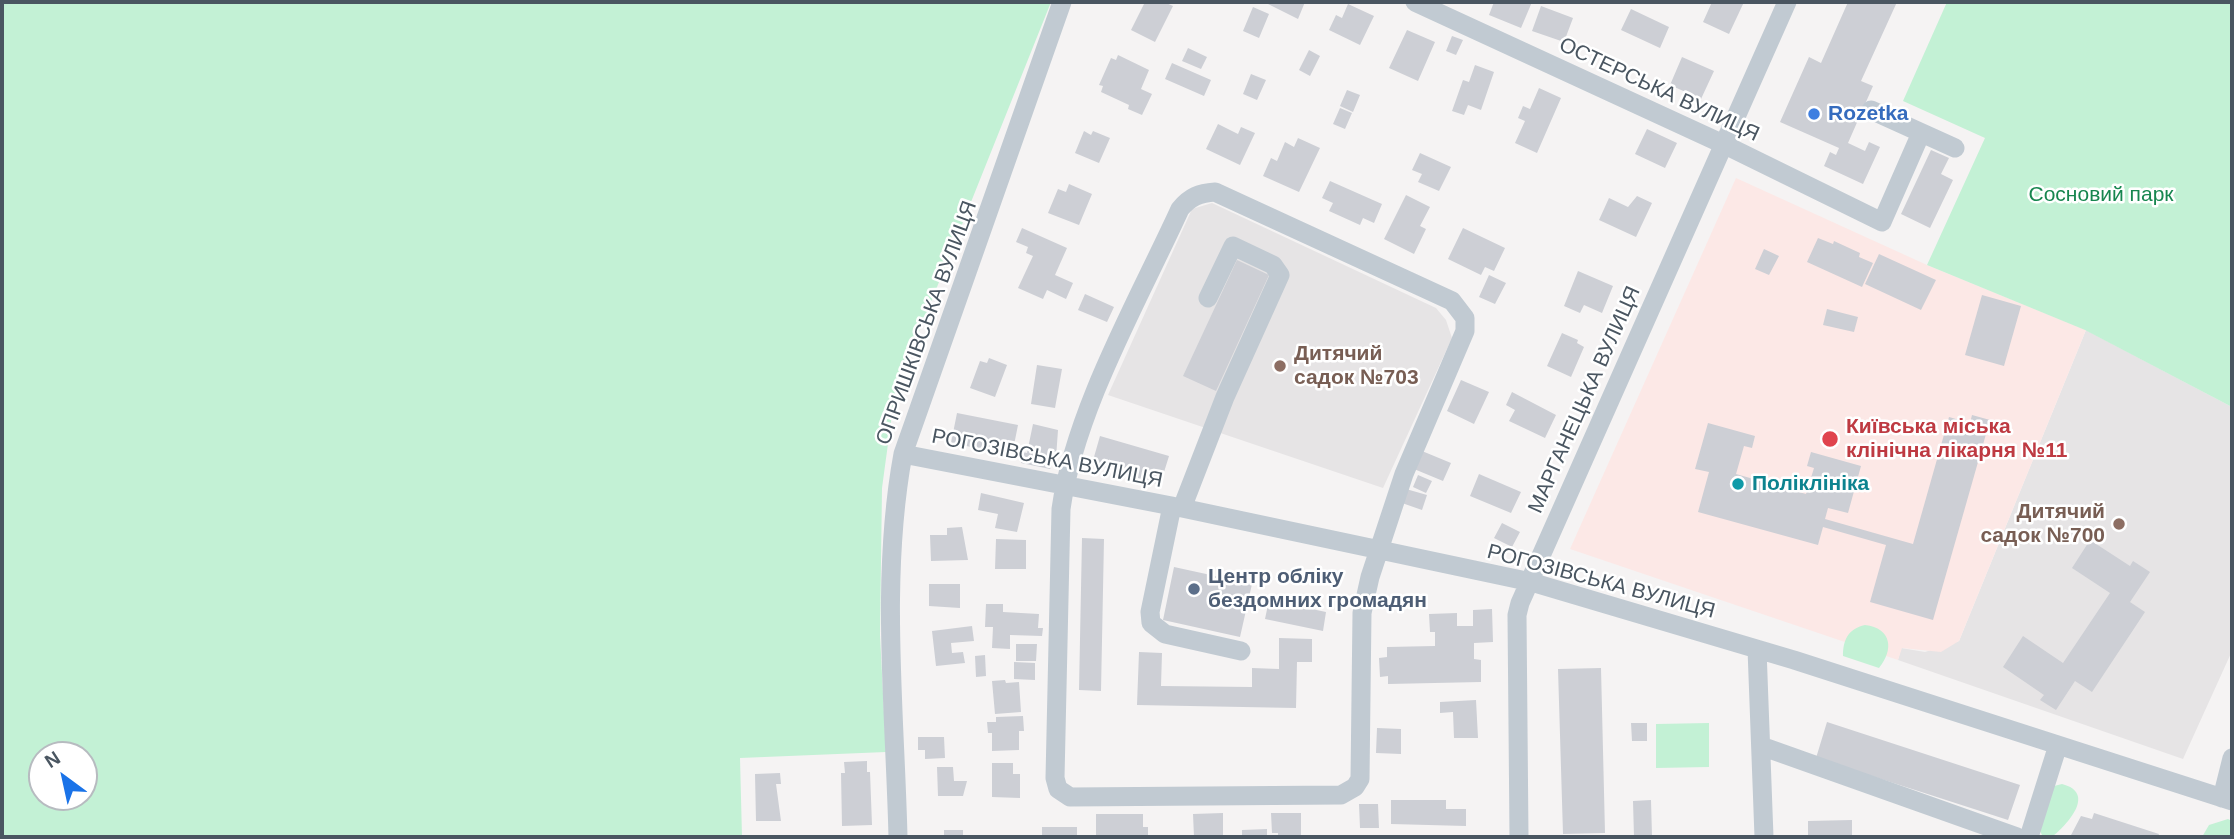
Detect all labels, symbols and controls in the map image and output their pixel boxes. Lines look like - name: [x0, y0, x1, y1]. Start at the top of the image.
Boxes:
- street label: ОСТЕРСЬКА ВУЛИЦЯ: [1555, 33, 1763, 147]
- place label: Rozetka: [1828, 101, 1909, 127]
- marker: Rozetka: [1806, 106, 1822, 122]
- park label: Сосновий парк: [2029, 182, 2173, 208]
- street label: ОПРИШКІВСЬКА ВУЛИЦЯ: [871, 198, 983, 448]
- street label: МАРГАНЕЦЬКА ВУЛИЦЯ: [1524, 283, 1646, 517]
- place label: Дитячий садок №703: [1294, 341, 1419, 391]
- marker: Дитячий садок №703: [1272, 358, 1288, 374]
- place label: Київська міська клінічна лікарня №11: [1846, 414, 2067, 464]
- street label: РОГОЗІВСЬКА ВУЛИЦЯ: [929, 424, 1165, 494]
- marker: Київська міська клінічна лікарня №11: [1820, 429, 1840, 449]
- place label: Поліклініка: [1752, 471, 1869, 497]
- marker: Поліклініка: [1730, 476, 1746, 492]
- place label: Дитячий садок №700: [1980, 499, 2105, 549]
- marker: Дитячий садок №700: [2111, 516, 2127, 532]
- street label: РОГОЗІВСЬКА ВУЛИЦЯ: [1484, 539, 1718, 625]
- place label: Центр обліку бездомних громадян: [1208, 564, 1427, 614]
- marker: Центр обліку бездомних громадян: [1186, 581, 1202, 597]
- north arrow: [28, 741, 98, 811]
- text: N: [41, 747, 64, 772]

